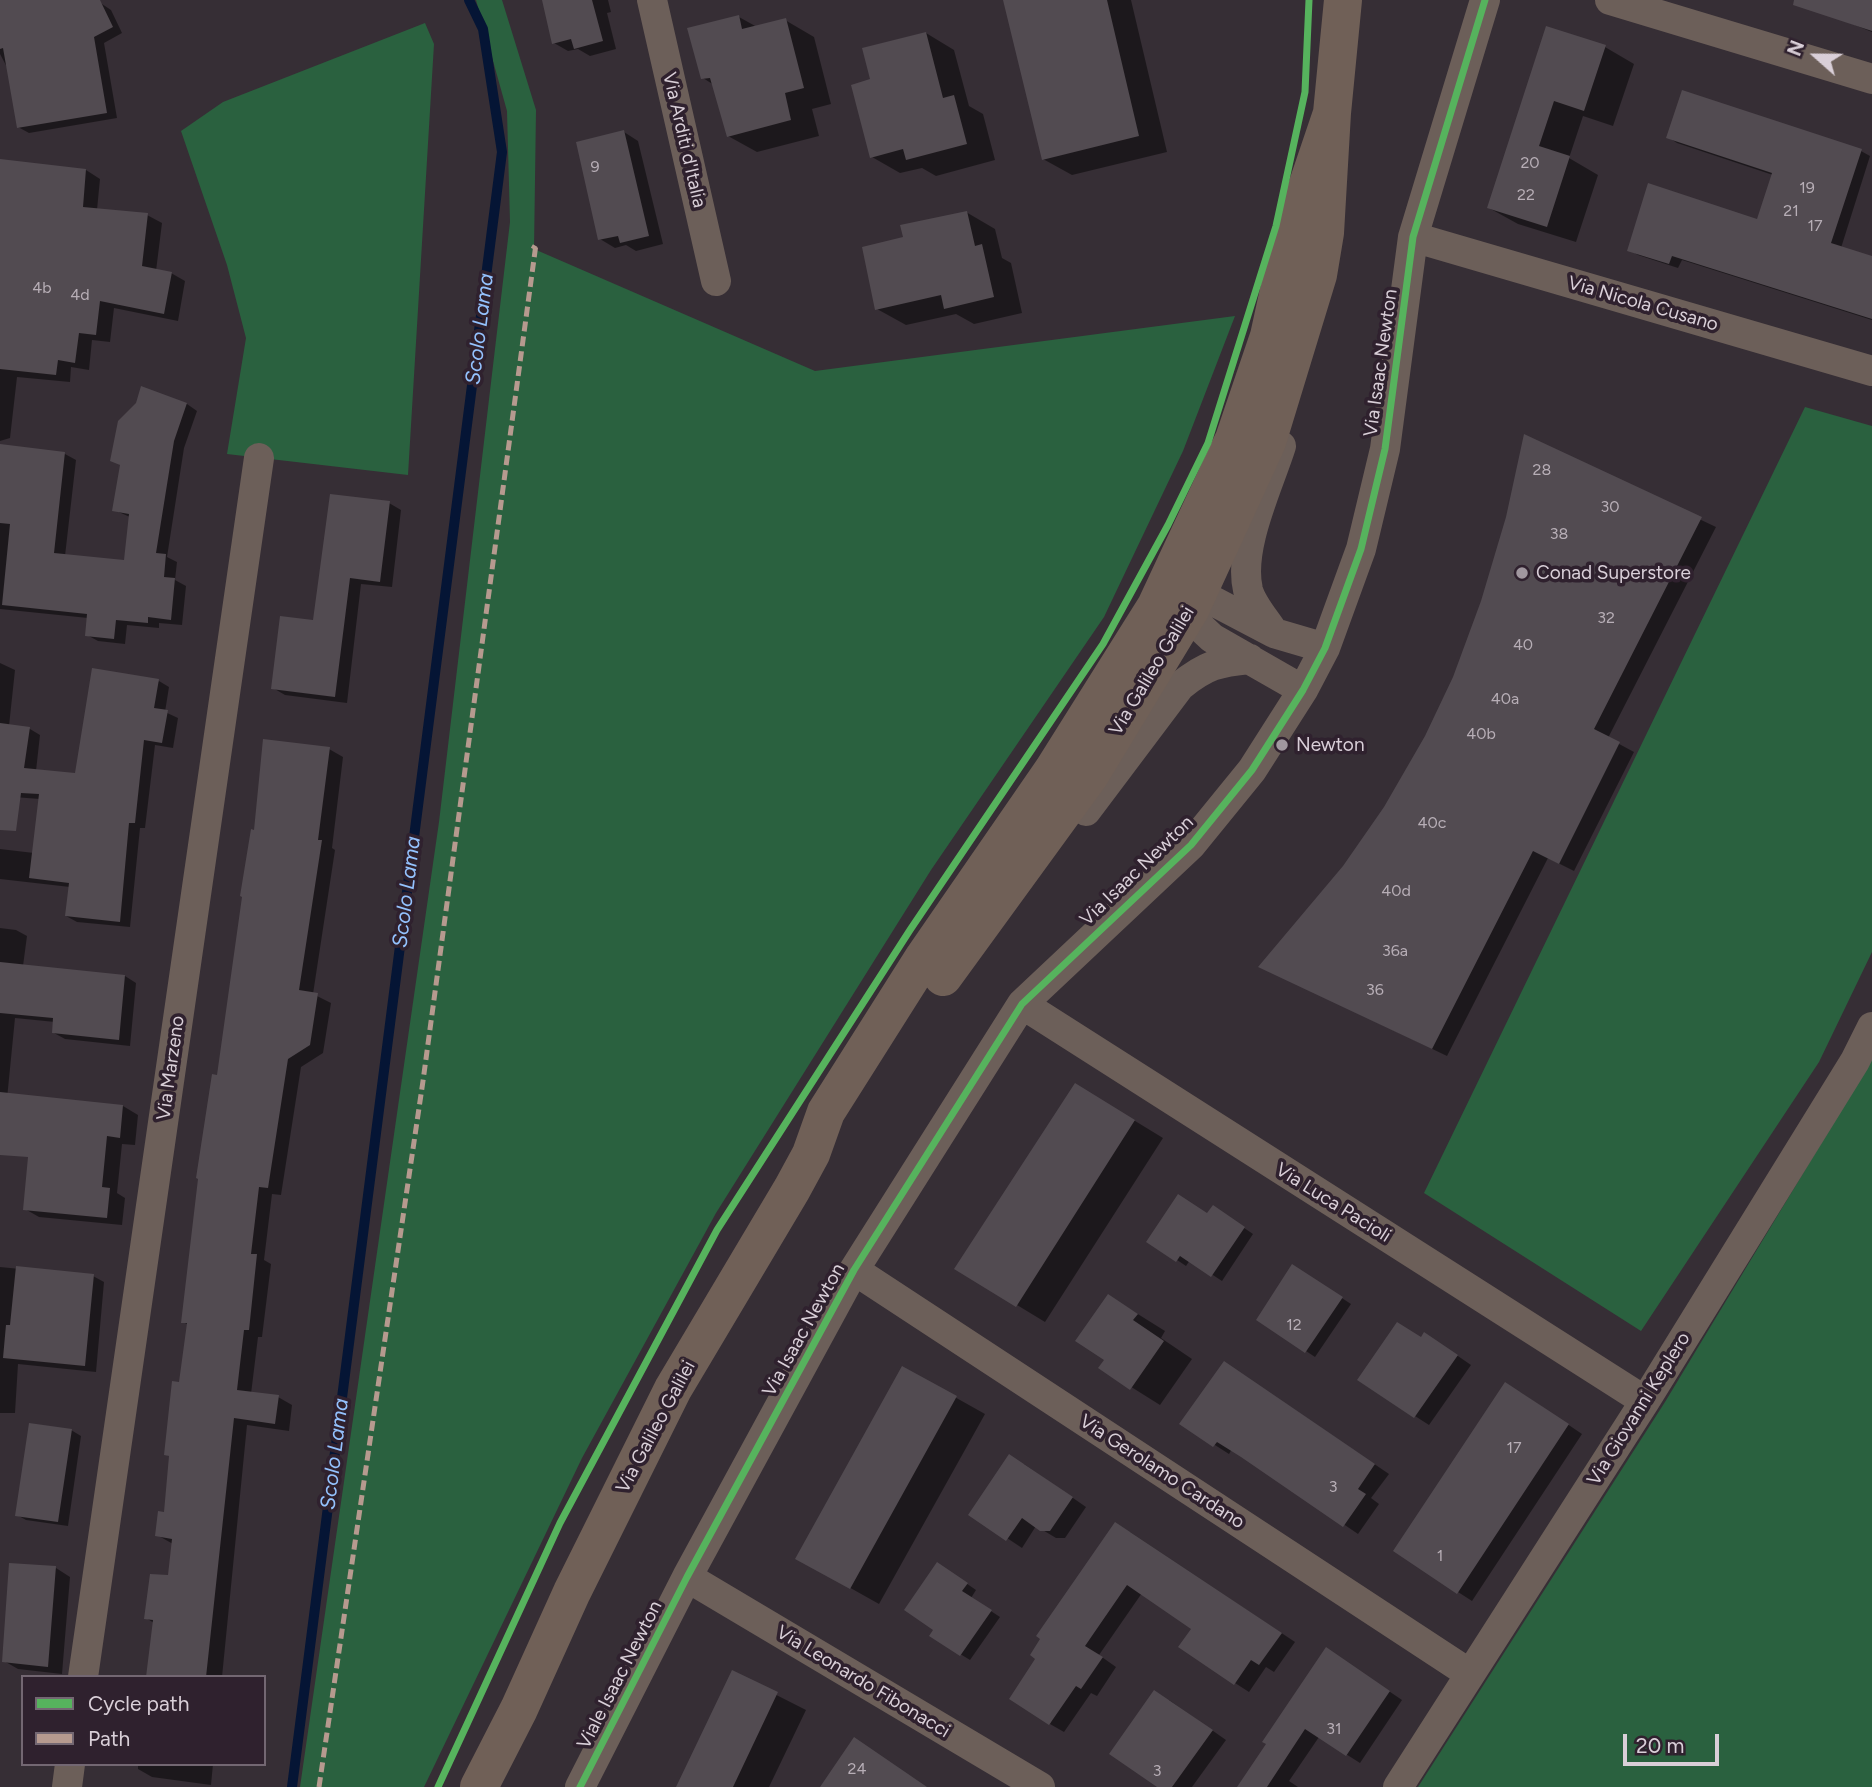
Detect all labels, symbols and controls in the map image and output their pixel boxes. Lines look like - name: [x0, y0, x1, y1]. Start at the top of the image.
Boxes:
- north arrow: [1781, 21, 1851, 91]
- text: N: [1783, 37, 1809, 59]
- street label: Via Arditi d'Italia: [657, 70, 711, 210]
- house number: 20: [1520, 153, 1540, 173]
- house number: 9: [590, 157, 600, 177]
- house number: 19: [1799, 178, 1815, 198]
- house number: 22: [1517, 185, 1535, 205]
- house number: 21: [1783, 201, 1799, 221]
- house number: 17: [1807, 216, 1823, 236]
- water label: Scolo Lama: [461, 272, 499, 386]
- street label: Via Nicola Cusano: [1565, 272, 1721, 336]
- house number: 4b: [32, 278, 52, 298]
- house number: 4d: [70, 285, 90, 305]
- street label: Via Isaac Newton: [1359, 288, 1403, 438]
- house number: 28: [1533, 460, 1551, 480]
- house number: 30: [1601, 497, 1619, 517]
- house number: 38: [1550, 524, 1568, 544]
- place label: Conad Superstore: [1536, 562, 1691, 584]
- marker: Conad Superstore: [1514, 565, 1530, 581]
- street label: Via Galileo Galilei: [1104, 602, 1200, 740]
- house number: 32: [1597, 608, 1615, 628]
- house number: 40: [1513, 635, 1533, 655]
- house number: 40a: [1491, 689, 1519, 709]
- house number: 40b: [1466, 724, 1496, 744]
- place label: Newton: [1296, 734, 1364, 756]
- marker: Newton: [1274, 737, 1290, 753]
- street label: Via Isaac Newton: [1076, 811, 1198, 931]
- house number: 40c: [1418, 813, 1446, 833]
- water label: Scolo Lama: [388, 835, 426, 949]
- house number: 40d: [1381, 881, 1411, 901]
- house number: 36a: [1382, 941, 1408, 961]
- house number: 36: [1366, 980, 1384, 1000]
- street label: Via Marzeno: [152, 1014, 190, 1122]
- street label: Via Luca Pacioli: [1271, 1158, 1395, 1248]
- street label: Via Isaac Newton: [758, 1259, 850, 1401]
- house number: 12: [1286, 1315, 1302, 1335]
- street label: Via Giovanni Keplero: [1583, 1328, 1695, 1490]
- street label: Via Galileo Galilei: [612, 1357, 700, 1497]
- water label: Scolo Lama: [316, 1397, 354, 1511]
- street label: Via Gerolamo Cardano: [1075, 1410, 1249, 1534]
- house number: 17: [1506, 1438, 1522, 1458]
- house number: 3: [1329, 1477, 1337, 1497]
- house number: 1: [1437, 1546, 1443, 1566]
- street label: Viale Isaac Newton: [573, 1597, 667, 1753]
- street label: Via Leonardo Fibonacci: [772, 1621, 954, 1743]
- legend: [21, 1675, 266, 1766]
- text: Cycle path: [88, 1691, 189, 1716]
- house number: 31: [1326, 1719, 1342, 1739]
- scale bar: [1627, 1720, 1723, 1764]
- text: Path: [88, 1726, 130, 1751]
- text: 20 m: [1636, 1733, 1684, 1758]
- house number: 24: [848, 1759, 866, 1779]
- house number: 3: [1153, 1761, 1161, 1781]

